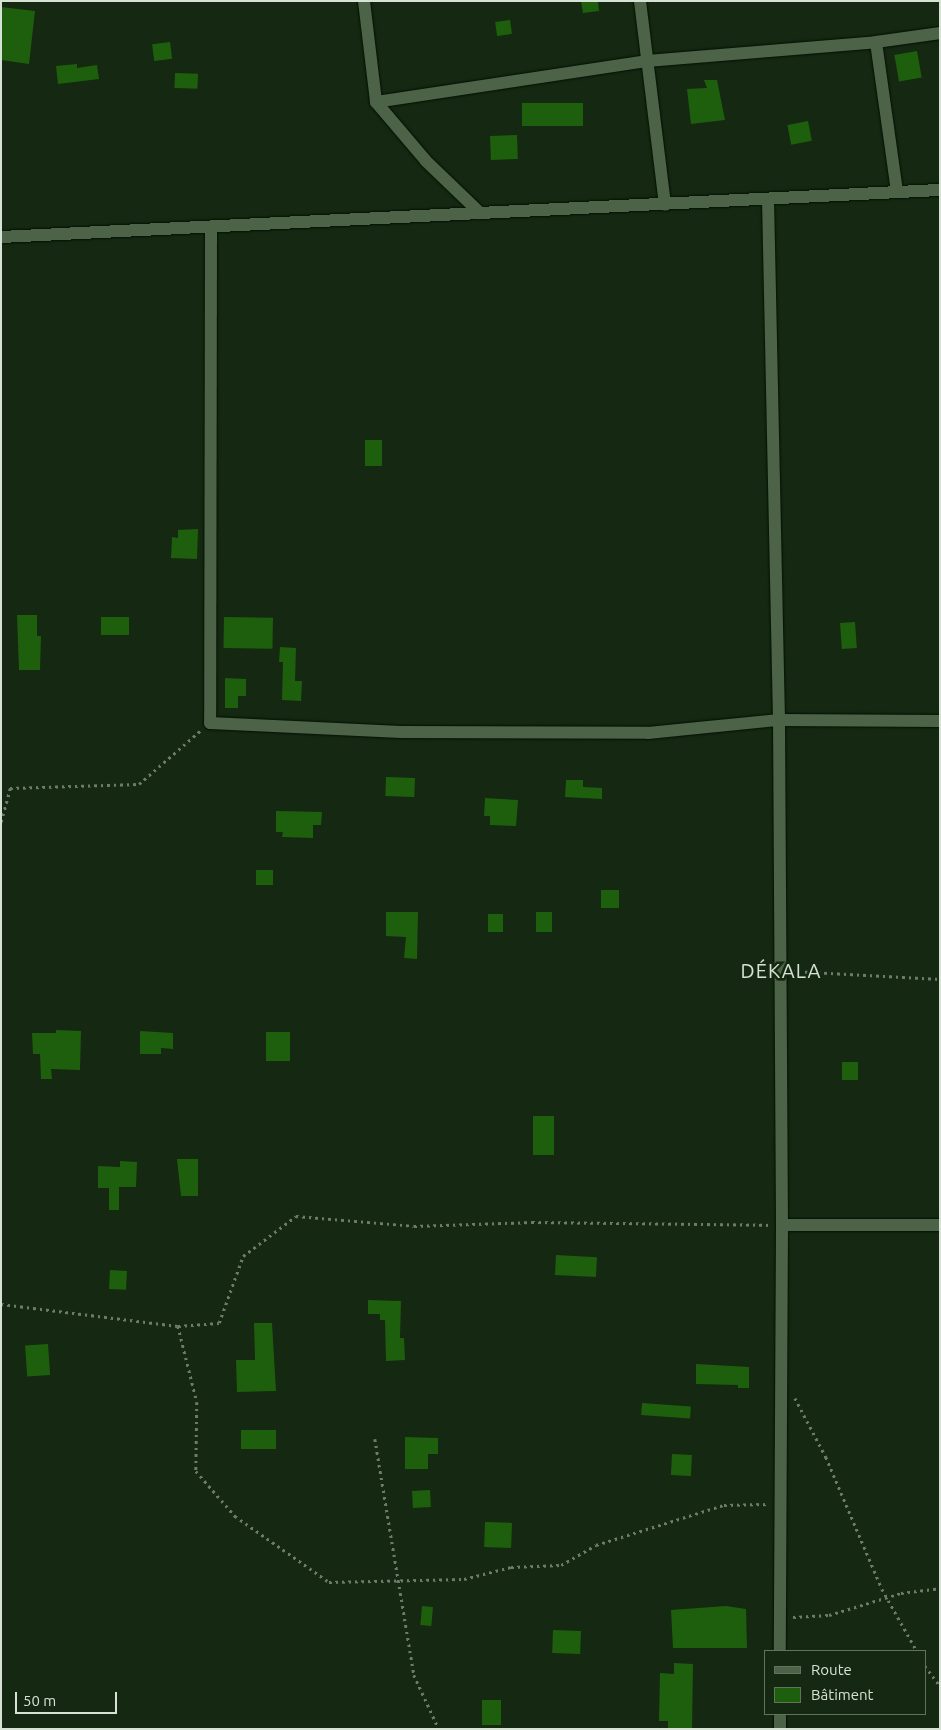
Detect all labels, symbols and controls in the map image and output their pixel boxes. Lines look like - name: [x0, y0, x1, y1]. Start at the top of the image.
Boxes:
- district label: DÉKALA: [740, 958, 822, 982]
- legend: [764, 1650, 926, 1715]
- text: Route: [811, 1661, 852, 1678]
- scale bar: [18, 1682, 120, 1714]
- text: Bâtiment: [811, 1686, 873, 1703]
- text: 50 m: [23, 1692, 56, 1709]

